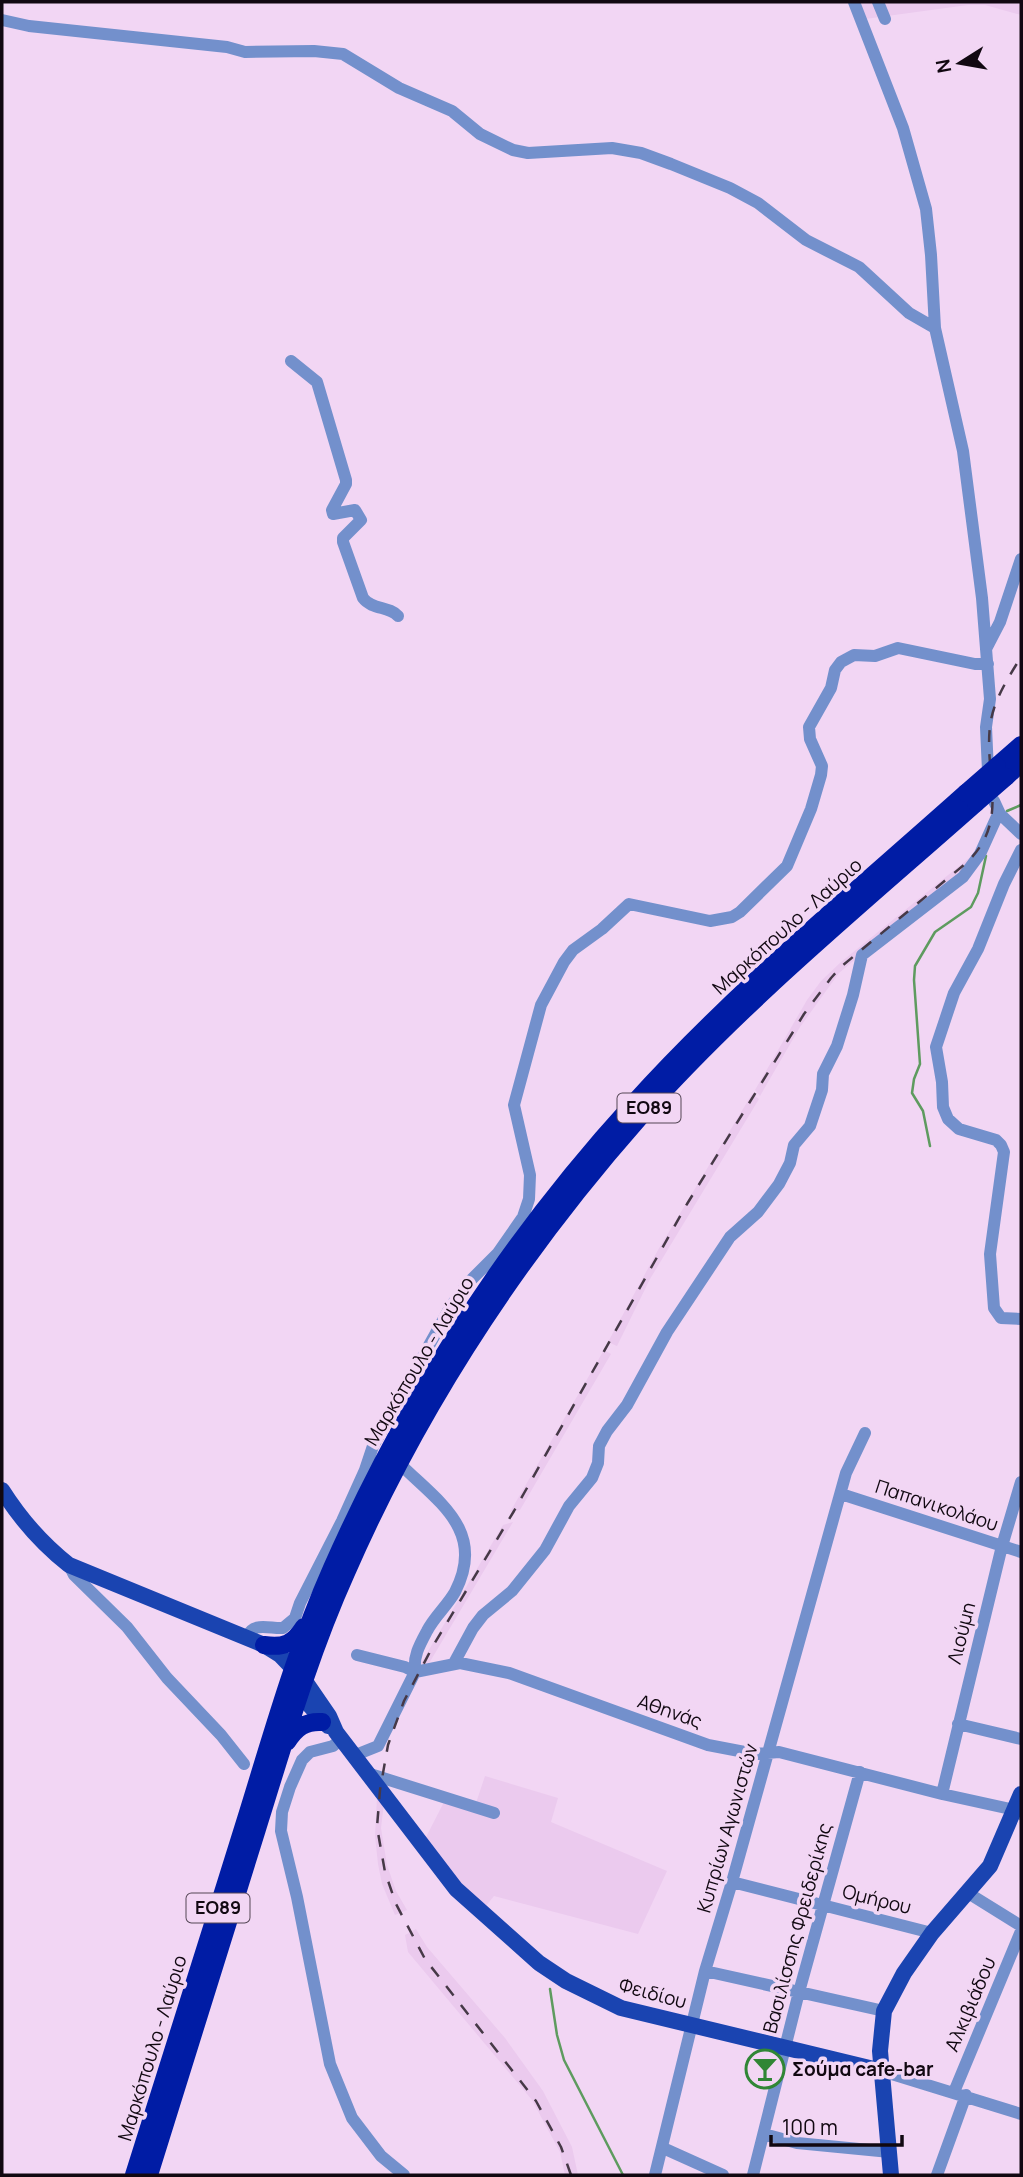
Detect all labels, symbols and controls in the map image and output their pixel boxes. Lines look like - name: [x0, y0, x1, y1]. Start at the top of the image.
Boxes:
- north arrow: [925, 28, 995, 98]
- text: N: [929, 57, 957, 75]
- street label: Μαρκόπουλο - Λαύριο: [707, 852, 867, 1000]
- road number: ΕΟ89: [618, 1093, 680, 1122]
- street label: Μαρκόπουλο - Λαύριο: [358, 1272, 480, 1450]
- street label: Παπανικολάου: [872, 1473, 1002, 1537]
- street label: Λιούμη: [941, 1599, 981, 1667]
- street label: Αθηνάς: [634, 1688, 706, 1734]
- street label: Κυπρίων Αγωνιστών: [690, 1740, 764, 1916]
- street label: Βασιλίσσης Φρειδερίκης: [756, 1820, 838, 2036]
- street label: Ομήρου: [840, 1878, 914, 1920]
- road number: ΕΟ89: [186, 1894, 249, 1922]
- street label: Μαρκόπουλο - Λαύριο: [111, 1952, 193, 2144]
- street label: Αλκιβιάδου: [938, 1953, 1002, 2055]
- street label: Φειδίου: [616, 1972, 690, 2014]
- bar icon: Σούμα cafe-bar: [744, 2048, 786, 2090]
- place label: Σούμα cafe-bar: [792, 2056, 934, 2082]
- scale bar: [771, 2104, 902, 2148]
- text: 100 m: [782, 2113, 838, 2141]

